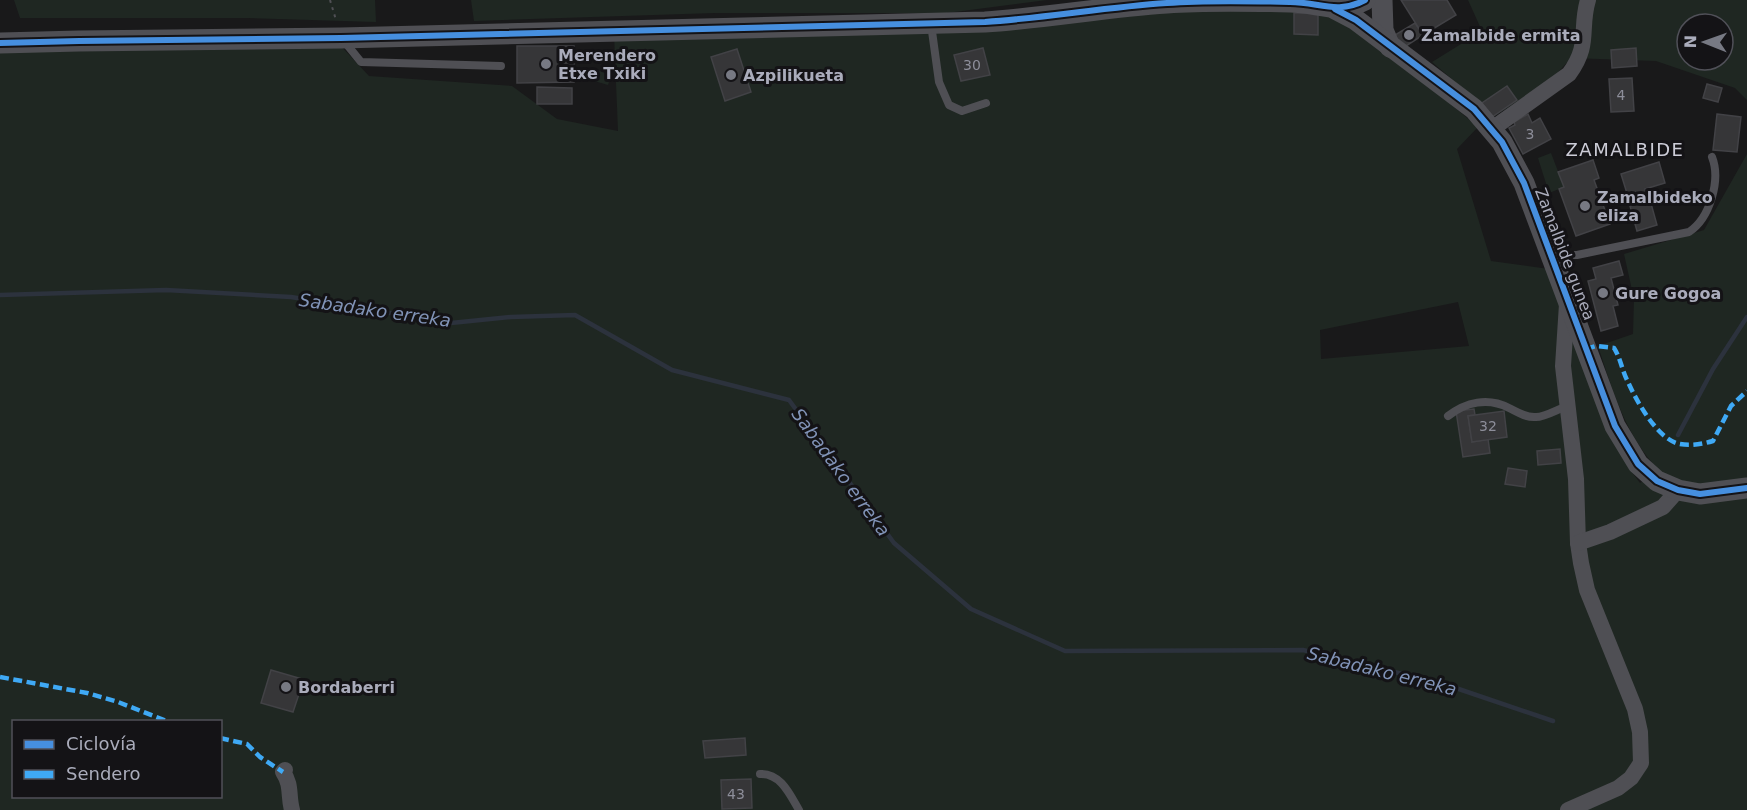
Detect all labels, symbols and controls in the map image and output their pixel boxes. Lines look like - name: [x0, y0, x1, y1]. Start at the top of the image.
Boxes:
- north arrow: [1675, 12, 1735, 72]
- place label: Zamalbide ermita: [1421, 26, 1581, 45]
- marker: Zamalbide ermita: [1402, 28, 1416, 42]
- text: N: [1681, 35, 1700, 49]
- place label: Merendero Etxe Txiki: [558, 46, 656, 83]
- marker: Merendero Etxe Txiki: [539, 57, 553, 71]
- house number: 30: [963, 57, 981, 73]
- place label: Azpilikueta: [743, 66, 844, 85]
- marker: Azpilikueta: [724, 68, 738, 82]
- house number: 4: [1617, 87, 1626, 103]
- house number: 3: [1526, 126, 1534, 142]
- district label: ZAMALBIDE: [1566, 139, 1684, 160]
- street label: Zamalbide gunea: [1531, 185, 1599, 323]
- place label: Zamalbideko eliza: [1597, 188, 1713, 225]
- marker: Zamalbideko eliza: [1578, 199, 1592, 213]
- place label: Gure Gogoa: [1615, 284, 1721, 303]
- marker: Gure Gogoa: [1596, 286, 1610, 300]
- water label: Sabadako erreka: [298, 289, 452, 331]
- water label: Sabadako erreka: [788, 404, 894, 540]
- house number: 32: [1479, 418, 1497, 434]
- water label: Sabadako erreka: [1305, 642, 1459, 700]
- place label: Bordaberri: [298, 678, 395, 697]
- marker: Bordaberri: [279, 680, 293, 694]
- legend: [12, 720, 222, 798]
- text: Ciclovía: [66, 733, 136, 754]
- text: Sendero: [66, 763, 140, 784]
- house number: 43: [727, 786, 745, 802]

